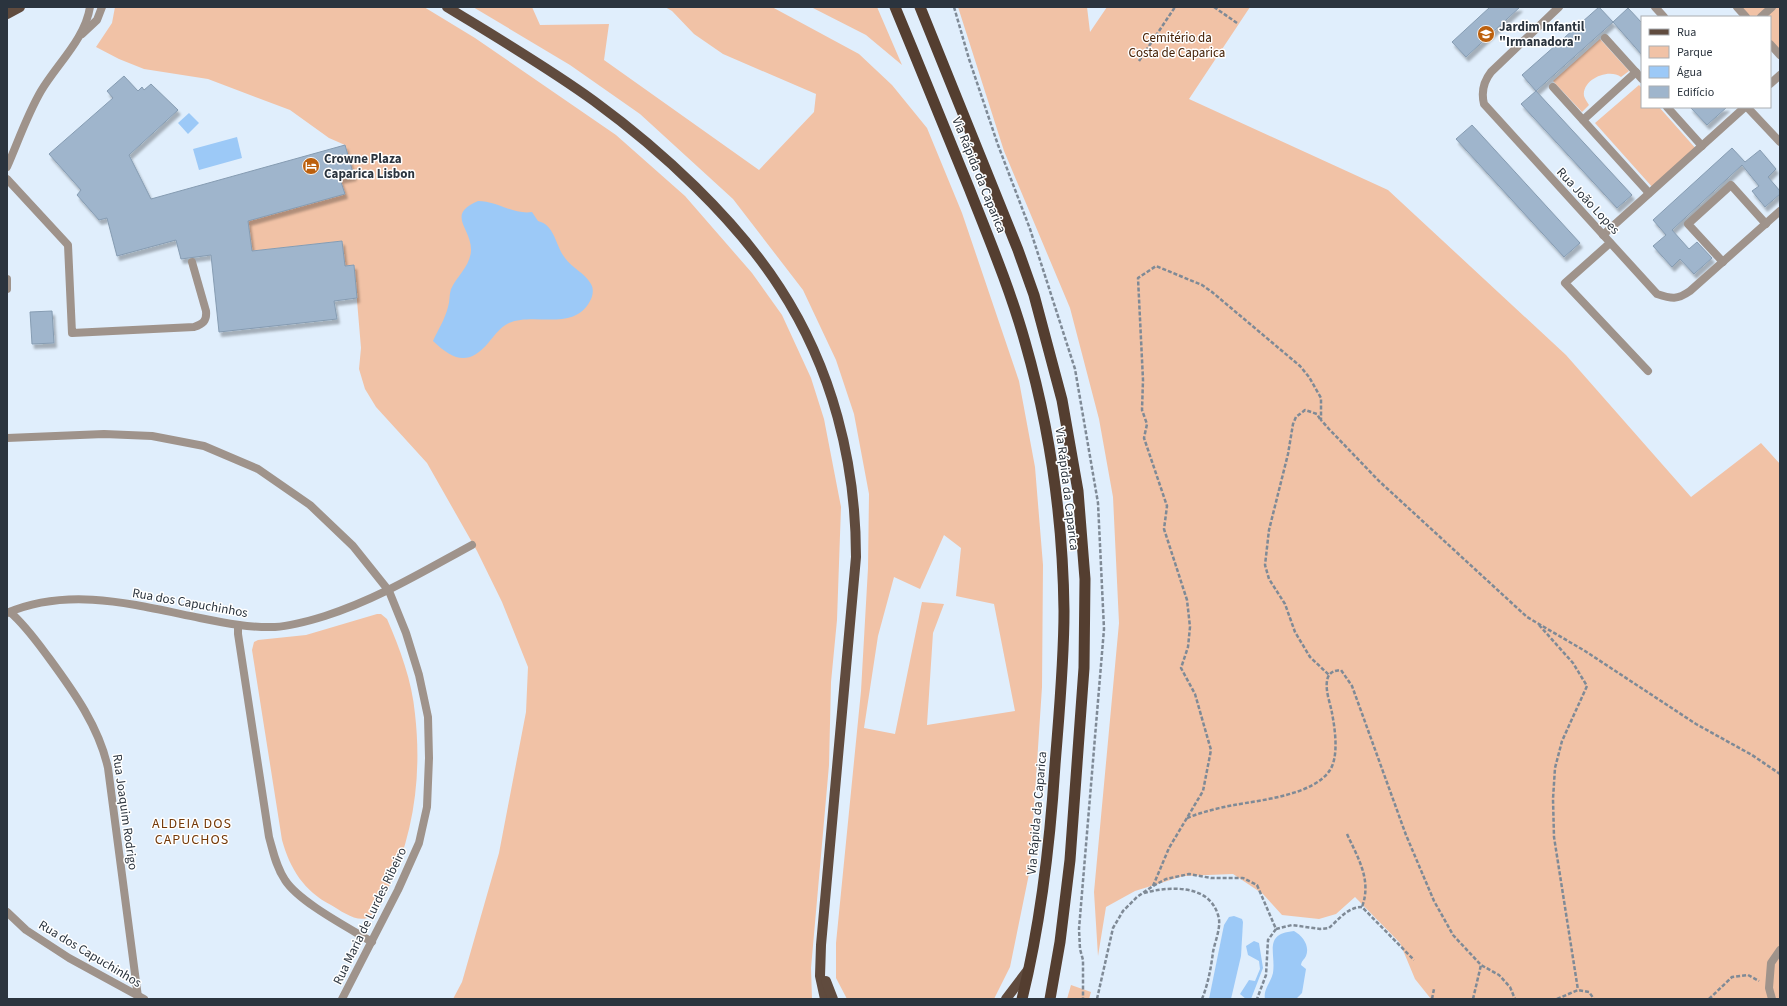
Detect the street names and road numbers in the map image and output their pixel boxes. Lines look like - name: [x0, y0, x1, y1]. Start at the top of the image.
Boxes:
- street label: Via Rápida da Caparica: [947, 114, 1011, 236]
- street label: Rua João Lopes: [1552, 164, 1624, 239]
- street label: Via Rápida da Caparica: [1051, 427, 1083, 551]
- street label: Rua dos Capuchinhos: [131, 584, 250, 622]
- street label: Via Rápida da Caparica: [1023, 751, 1051, 875]
- street label: Rua Joaquim Rodrigo: [108, 753, 142, 871]
- street label: Rua Maria de Lurdes Ribeiro: [329, 844, 411, 988]
- street label: Rua dos Capuchinhos: [35, 916, 145, 992]

